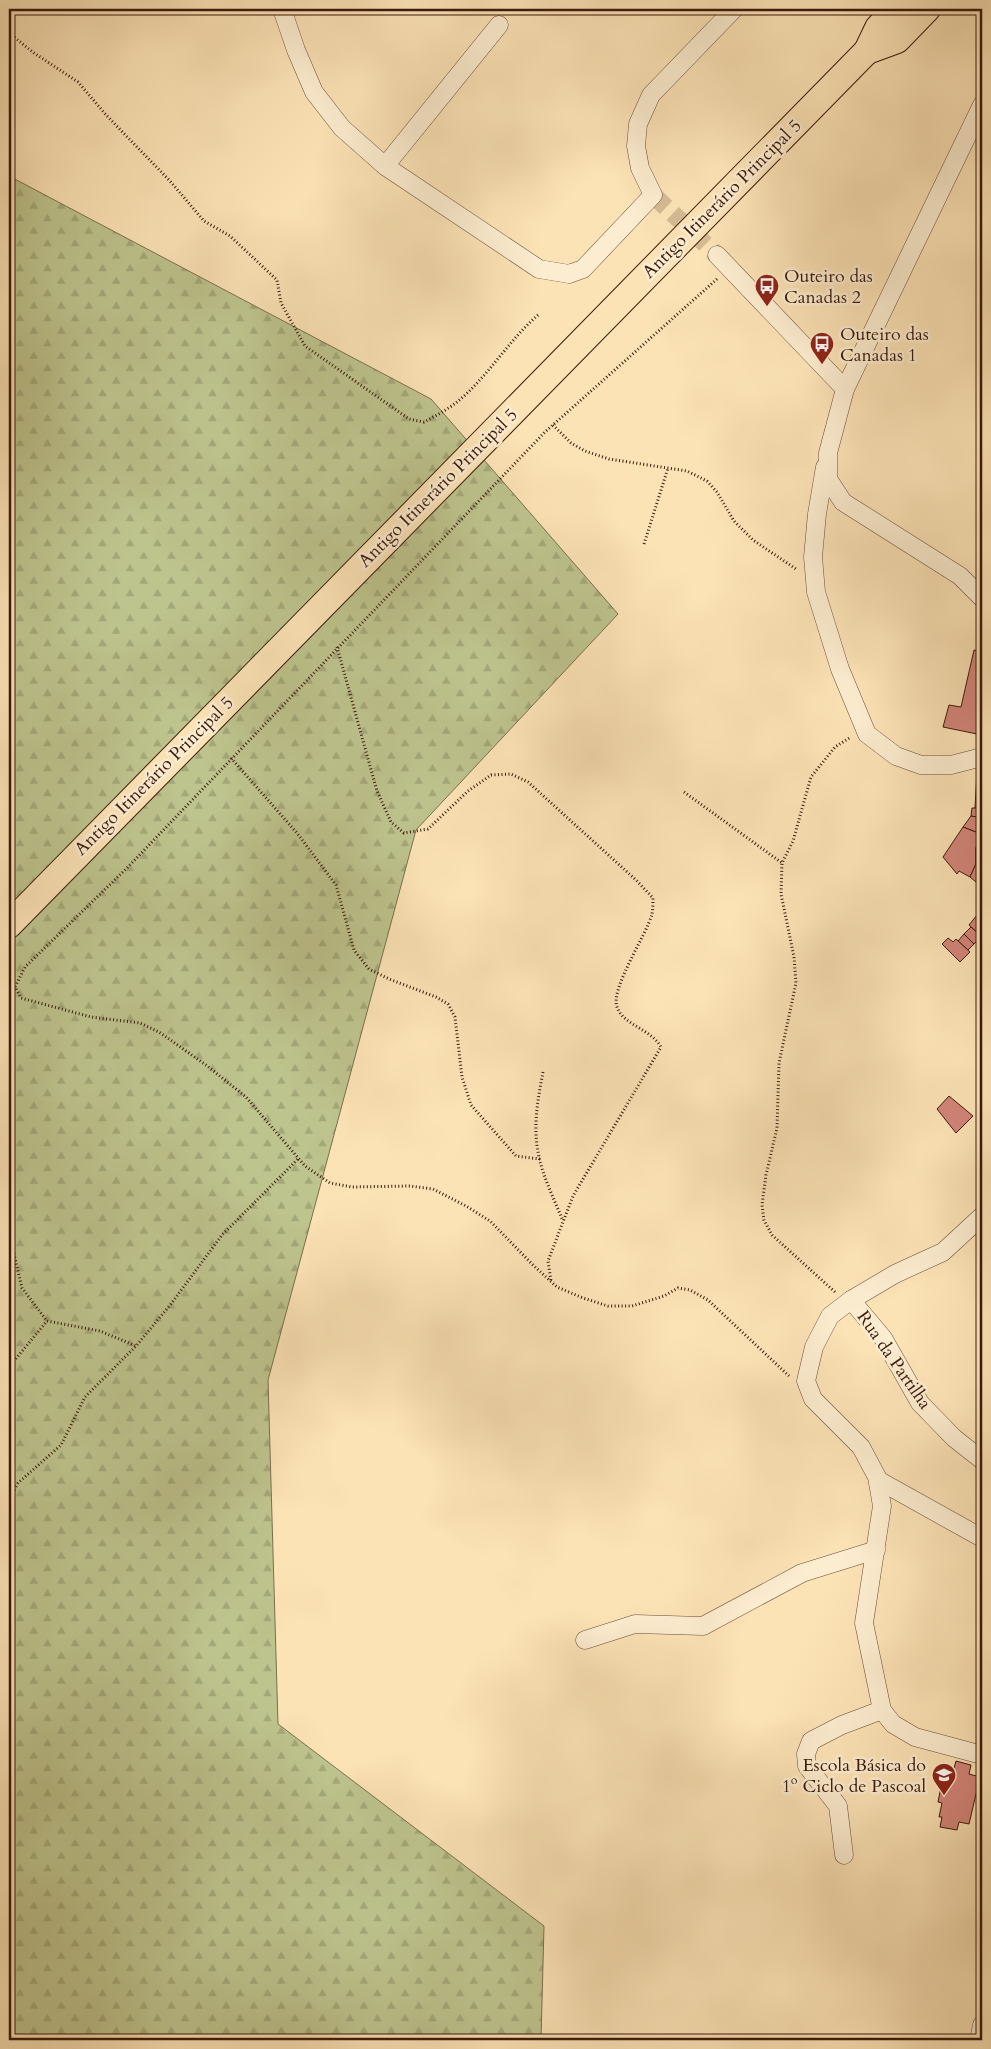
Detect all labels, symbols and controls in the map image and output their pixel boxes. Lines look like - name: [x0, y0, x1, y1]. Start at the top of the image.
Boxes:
- street label: Antigo Itinerário Principal 5: [637, 114, 807, 284]
- place label: Outeiro das Canadas 2: [784, 264, 873, 310]
- bus stop icon: Outeiro das Canadas 2: [754, 273, 780, 307]
- place label: Outeiro das Canadas 1: [840, 322, 929, 368]
- bus stop icon: Outeiro das Canadas 1: [809, 331, 835, 365]
- street label: Antigo Itinerário Principal 5: [353, 403, 523, 573]
- street label: Antigo Itinerário Principal 5: [69, 691, 239, 861]
- street label: Rua da Partilha: [851, 1306, 937, 1414]
- place label: Escola Básica do 1º Ciclo de Pascoal: [782, 1753, 926, 1799]
- school or university icon: Escola Básica do 1º Ciclo de Pascoal: [931, 1762, 957, 1796]

